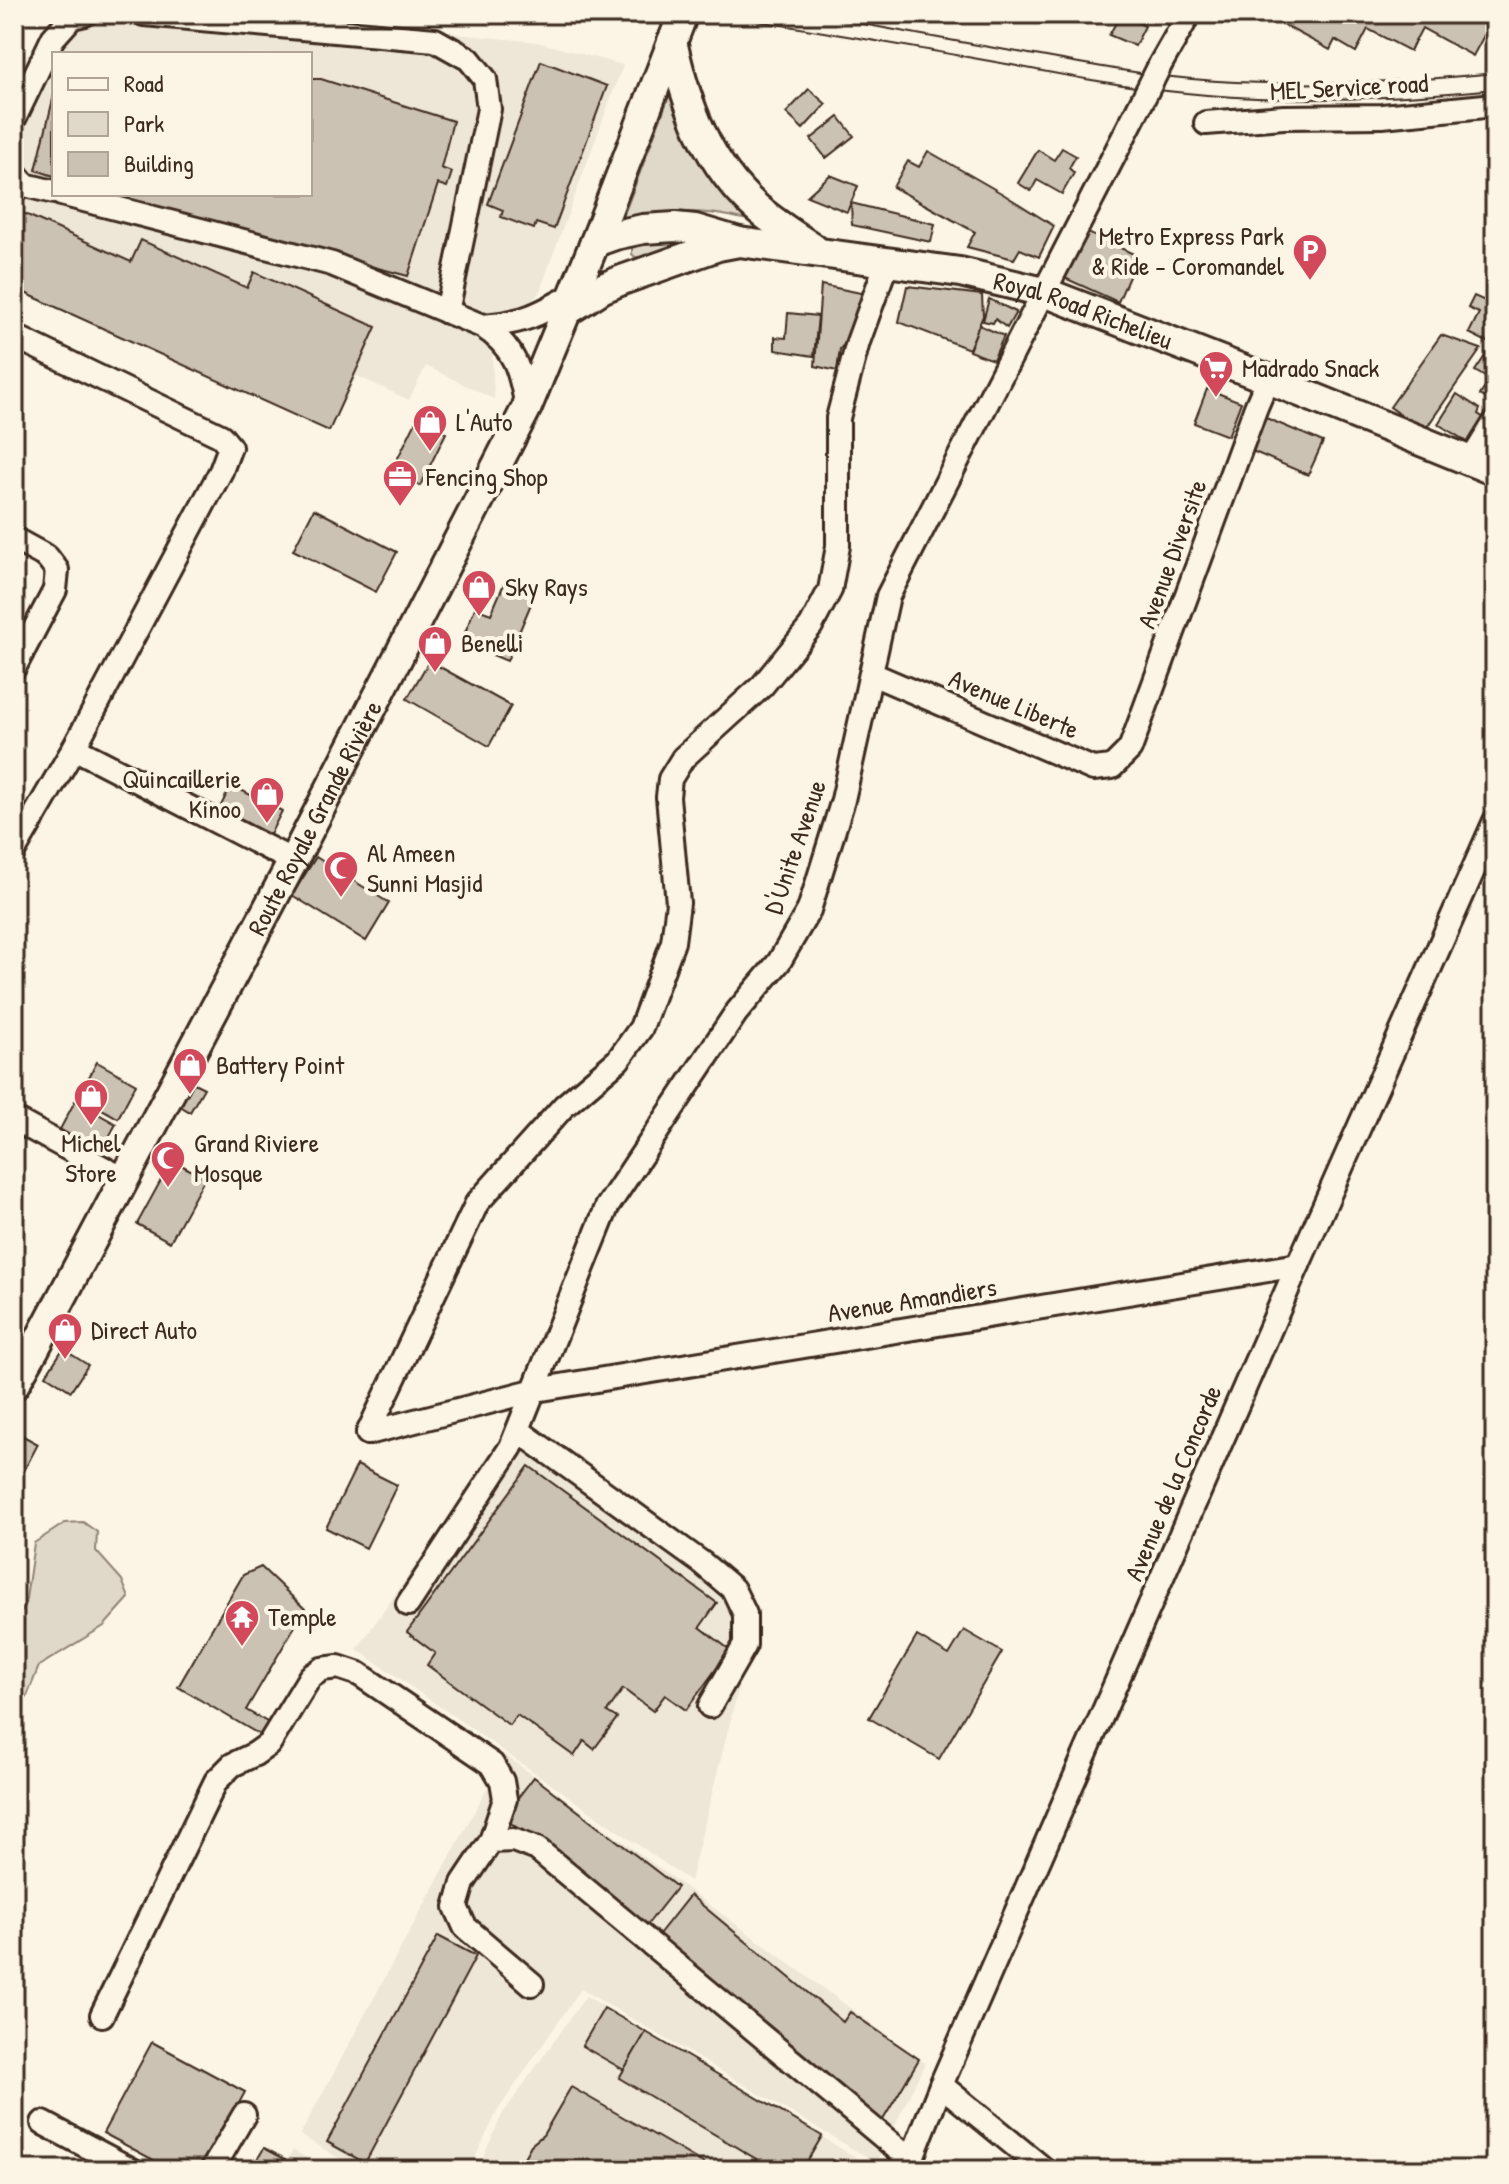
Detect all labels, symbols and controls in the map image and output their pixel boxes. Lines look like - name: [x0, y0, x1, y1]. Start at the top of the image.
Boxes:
- legend: [52, 52, 312, 196]
- street label: MEL Service road: [1269, 65, 1429, 108]
- text: Road: [124, 67, 163, 99]
- text: Park: [124, 107, 164, 139]
- text: Building: [124, 147, 194, 179]
- place label: Metro Express Park & Ride - Coromandel: [1091, 218, 1284, 283]
- parking icon: Metro Express Park & Ride - Coromandel: [1291, 232, 1329, 282]
- street label: Royal Road Richelieu: [990, 263, 1178, 357]
- supermarket icon: Madrado Snack: [1197, 349, 1235, 399]
- place label: Madrado Snack: [1242, 350, 1380, 385]
- shop icon: L'Auto: [411, 403, 449, 453]
- place label: L'Auto: [456, 404, 512, 439]
- office icon: Fencing Shop: [381, 458, 419, 508]
- place label: Fencing Shop: [425, 459, 548, 494]
- street label: Avenue Diversite: [1128, 475, 1215, 633]
- shop icon: Sky Rays: [460, 568, 498, 618]
- place label: Sky Rays: [505, 569, 588, 604]
- shop icon: Benelli: [416, 624, 454, 674]
- place label: Benelli: [461, 625, 524, 660]
- street label: Avenue Liberte: [944, 661, 1084, 747]
- street label: Route Royale Grande Rivière: [239, 694, 390, 941]
- place label: Quincaillerie Kinoo: [122, 761, 241, 826]
- shop icon: Quincaillerie Kinoo: [248, 775, 286, 825]
- street label: D'Unite Avenue: [755, 775, 834, 919]
- place label: Al Ameen Sunni Masjid: [367, 835, 482, 900]
- mosque icon: Al Ameen Sunni Masjid: [322, 849, 360, 899]
- shop icon: Battery Point: [171, 1046, 209, 1096]
- place label: Battery Point: [216, 1047, 345, 1082]
- shop icon: Michel Store: [72, 1077, 110, 1127]
- place label: Michel Store: [61, 1125, 121, 1190]
- place label: Grand Riviere Mosque: [194, 1125, 319, 1190]
- mosque icon: Grand Riviere Mosque: [149, 1139, 187, 1189]
- street label: Avenue Amandiers: [825, 1269, 999, 1330]
- shop icon: Direct Auto: [46, 1311, 84, 1361]
- place label: Direct Auto: [91, 1312, 197, 1347]
- street label: Avenue de la Concorde: [1116, 1380, 1229, 1586]
- temple icon: Temple: [223, 1598, 261, 1648]
- place label: Temple: [268, 1599, 337, 1634]

